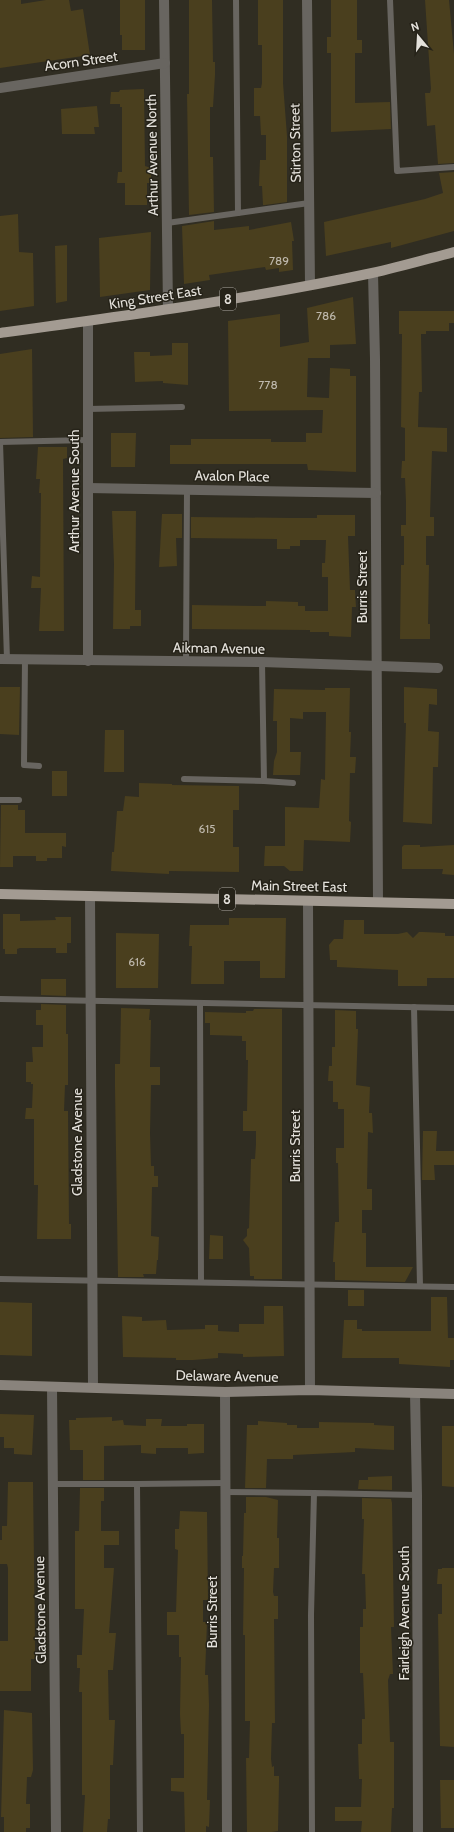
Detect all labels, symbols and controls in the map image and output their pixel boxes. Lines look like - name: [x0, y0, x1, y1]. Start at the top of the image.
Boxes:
- north arrow: [398, 16, 438, 56]
- text: N: [409, 19, 421, 34]
- street label: Acorn Street: [43, 47, 119, 75]
- street label: Arthur Avenue North: [142, 94, 162, 216]
- street label: Stirton Street: [285, 103, 305, 183]
- house number: 789: [269, 253, 289, 268]
- street label: King Street East: [108, 281, 203, 313]
- road number: 8: [220, 288, 236, 310]
- house number: 786: [316, 308, 336, 323]
- house number: 778: [258, 377, 278, 392]
- street label: Arthur Avenue South: [65, 429, 83, 553]
- street label: Avalon Place: [194, 466, 270, 486]
- street label: Burris Street: [353, 551, 371, 623]
- street label: Aikman Avenue: [173, 638, 265, 658]
- house number: 615: [198, 821, 216, 836]
- street label: Main Street East: [251, 876, 347, 896]
- road number: 8: [219, 888, 235, 910]
- house number: 616: [128, 954, 146, 969]
- street label: Gladstone Avenue: [68, 1088, 86, 1196]
- street label: Burris Street: [286, 1110, 304, 1182]
- street label: Delaware Avenue: [175, 1366, 279, 1386]
- street label: Fairleigh Avenue South: [395, 1546, 413, 1680]
- street label: Gladstone Avenue: [30, 1556, 50, 1664]
- street label: Burris Street: [203, 1576, 221, 1648]

